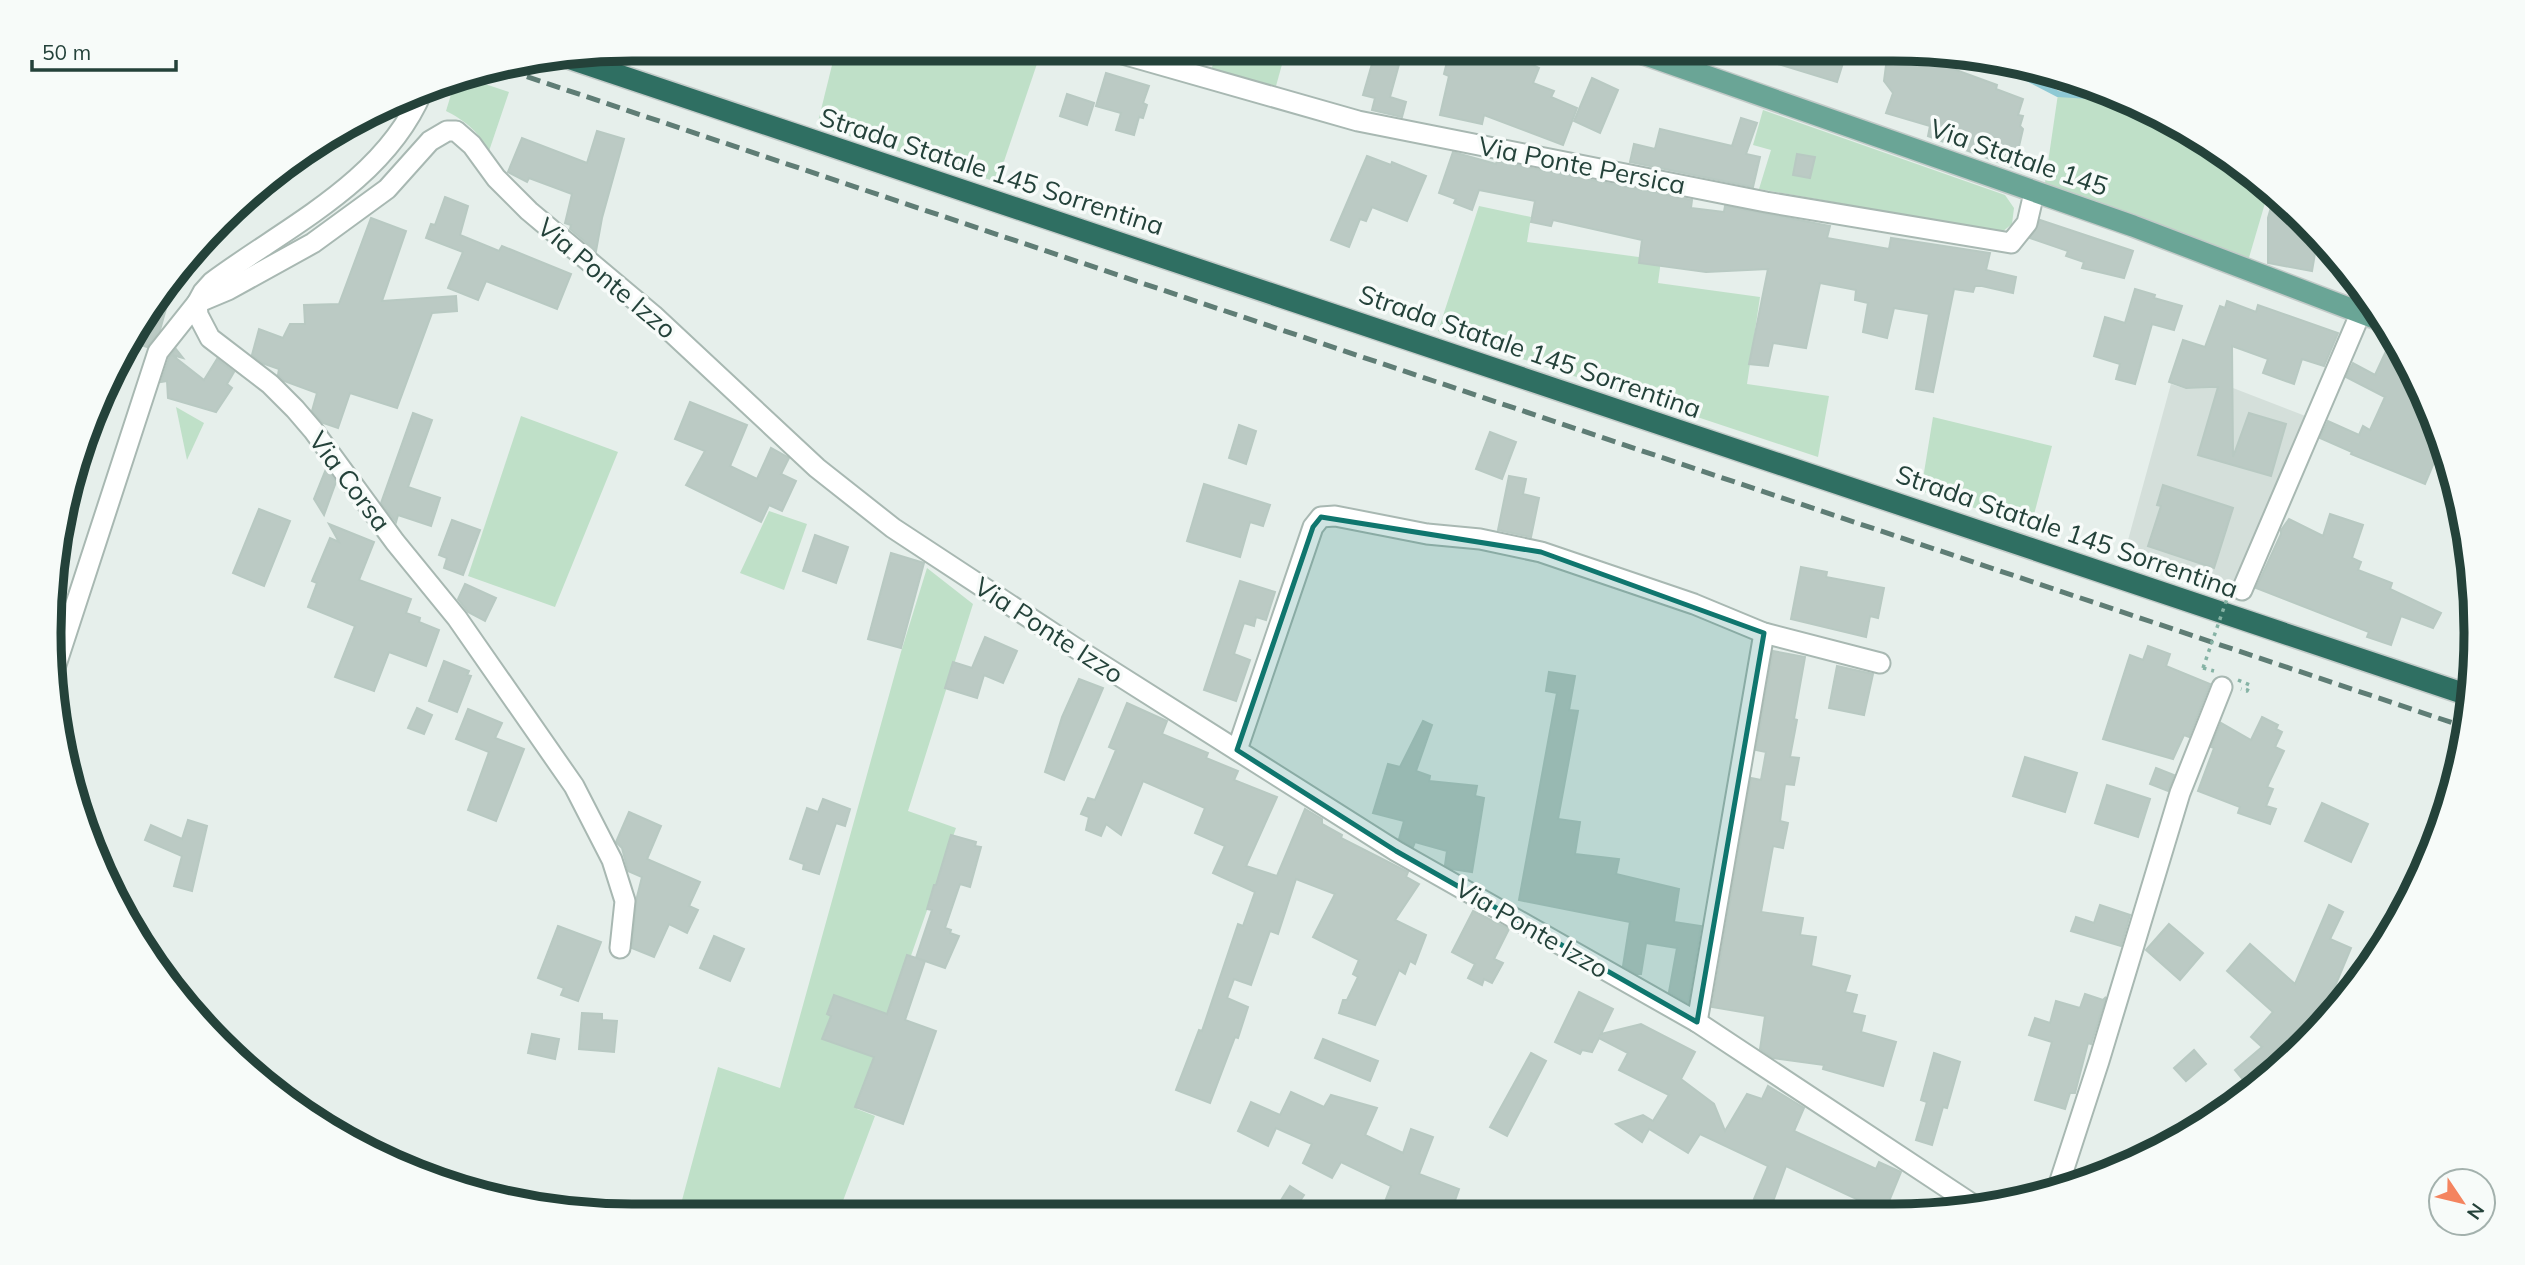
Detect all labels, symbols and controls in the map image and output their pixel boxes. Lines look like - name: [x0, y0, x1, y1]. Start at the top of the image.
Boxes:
- scale bar: [32, 28, 175, 72]
- text: 50 m: [42, 39, 91, 65]
- street label: Strada Statale 145 Sorrentina: [816, 100, 1168, 242]
- street label: Via Statale 145: [1926, 111, 2112, 203]
- street label: Via Ponte Persica: [1476, 129, 1688, 201]
- street label: Via Ponte Izzo: [531, 210, 683, 346]
- street label: Strada Statale 145 Sorrentina: [1355, 277, 1705, 425]
- street label: Via Corsa: [302, 425, 398, 537]
- street label: Strada Statale 145 Sorrentina: [1892, 457, 2242, 605]
- street label: Via Ponte Izzo: [968, 569, 1130, 691]
- street label: Via Ponte Izzo: [1450, 871, 1614, 985]
- north arrow: [2427, 1167, 2497, 1237]
- text: N: [2462, 1199, 2490, 1225]

